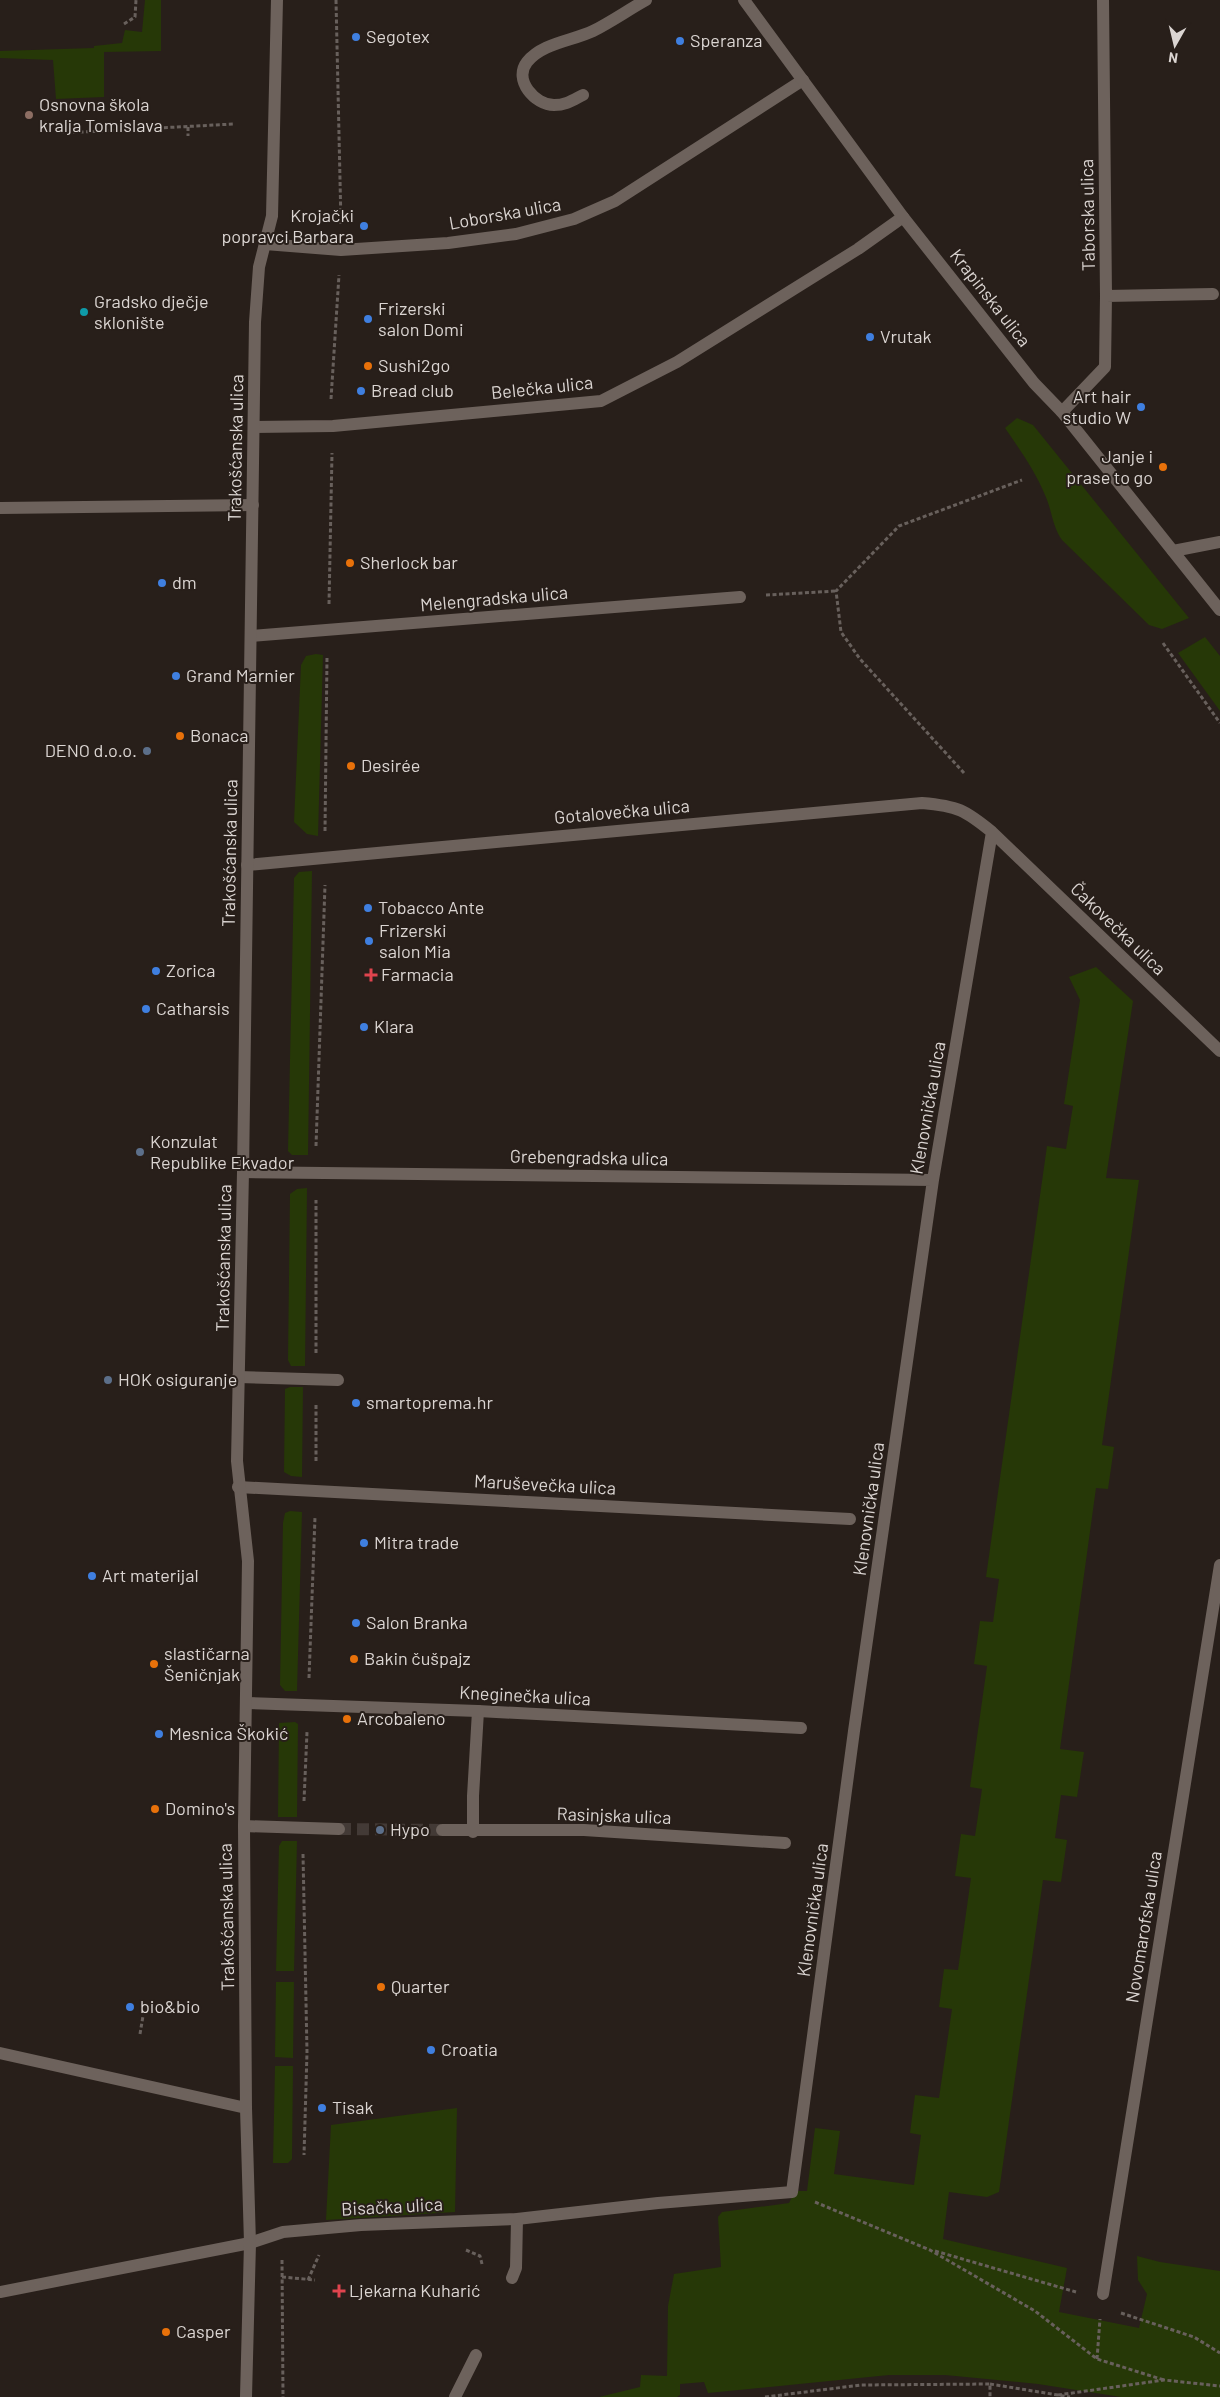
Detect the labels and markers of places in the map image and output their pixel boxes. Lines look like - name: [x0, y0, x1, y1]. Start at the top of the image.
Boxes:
- place label: Segotex: [366, 25, 430, 47]
- place label: Speranza: [690, 29, 763, 51]
- marker: Segotex: [350, 31, 362, 43]
- marker: Speranza: [674, 35, 686, 47]
- place label: Osnovna škola kralja Tomislava: [39, 93, 163, 136]
- marker: Osnovna škola kralja Tomislava: [23, 109, 35, 121]
- place label: Krojački popravci Barbara: [221, 204, 354, 247]
- marker: Krojački popravci Barbara: [358, 220, 370, 232]
- place label: Gradsko dječje sklonište: [94, 290, 209, 333]
- place label: Frizerski salon Domi: [378, 297, 464, 340]
- marker: Gradsko dječje sklonište: [78, 306, 90, 318]
- marker: Frizerski salon Domi: [362, 313, 374, 325]
- place label: Vrutak: [880, 325, 931, 347]
- marker: Vrutak: [864, 331, 876, 343]
- place label: Sushi2go: [378, 354, 450, 376]
- marker: Sushi2go: [362, 360, 374, 372]
- place label: Bread club: [371, 379, 454, 401]
- marker: Bread club: [355, 385, 367, 397]
- place label: Art hair studio W: [1063, 385, 1131, 428]
- marker: Art hair studio W: [1135, 401, 1147, 413]
- place label: Janje i prase to go: [1066, 445, 1153, 488]
- marker: Janje i prase to go: [1157, 461, 1169, 473]
- place label: Sherlock bar: [360, 551, 458, 573]
- marker: Sherlock bar: [344, 557, 356, 569]
- place label: dm: [172, 571, 197, 593]
- marker: dm: [156, 577, 168, 589]
- place label: Grand Marnier: [186, 664, 295, 686]
- marker: Grand Marnier: [170, 670, 182, 682]
- place label: Bonaca: [190, 724, 249, 746]
- marker: Bonaca: [174, 730, 186, 742]
- place label: DENO d.o.o.: [45, 739, 137, 761]
- marker: DENO d.o.o.: [141, 745, 153, 757]
- place label: Desirée: [361, 754, 420, 776]
- marker: Desirée: [345, 760, 357, 772]
- place label: Tobacco Ante: [378, 896, 484, 918]
- marker: Tobacco Ante: [362, 902, 374, 914]
- place label: Frizerski salon Mia: [379, 919, 451, 962]
- marker: Frizerski salon Mia: [363, 935, 375, 947]
- place label: Zorica: [166, 959, 215, 981]
- place label: Farmacia: [381, 963, 454, 985]
- marker: Zorica: [150, 965, 162, 977]
- marker: Farmacia: [365, 969, 377, 981]
- place label: Catharsis: [156, 997, 230, 1019]
- marker: Catharsis: [140, 1003, 152, 1015]
- place label: Klara: [374, 1015, 414, 1037]
- marker: Klara: [358, 1021, 370, 1033]
- place label: Konzulat Republike Ekvador: [150, 1130, 295, 1173]
- marker: Konzulat Republike Ekvador: [134, 1146, 146, 1158]
- place label: HOK osiguranje: [118, 1368, 237, 1390]
- marker: HOK osiguranje: [102, 1374, 114, 1386]
- place label: smartoprema.hr: [366, 1391, 493, 1413]
- marker: smartoprema.hr: [350, 1397, 362, 1409]
- place label: Mitra trade: [374, 1531, 459, 1553]
- marker: Mitra trade: [358, 1537, 370, 1549]
- place label: Art materijal: [102, 1564, 199, 1586]
- marker: Art materijal: [86, 1570, 98, 1582]
- place label: Salon Branka: [366, 1611, 468, 1633]
- marker: Salon Branka: [350, 1617, 362, 1629]
- place label: slastičarna Šeničnjak: [164, 1642, 250, 1685]
- place label: Bakin čušpajz: [364, 1647, 471, 1669]
- marker: Bakin čušpajz: [348, 1653, 360, 1665]
- marker: slastičarna Šeničnjak: [148, 1658, 160, 1670]
- place label: Arcobaleno: [357, 1707, 446, 1729]
- marker: Arcobaleno: [341, 1713, 353, 1725]
- place label: Mesnica Škokić: [169, 1722, 288, 1744]
- marker: Mesnica Škokić: [153, 1728, 165, 1740]
- place label: Domino's: [165, 1797, 235, 1819]
- marker: Domino's: [149, 1803, 161, 1815]
- place label: Hypo: [390, 1818, 430, 1840]
- marker: Hypo: [374, 1824, 386, 1836]
- place label: Quarter: [391, 1975, 450, 1997]
- marker: Quarter: [375, 1981, 387, 1993]
- place label: bio&bio: [140, 1995, 200, 2017]
- marker: bio&bio: [124, 2001, 136, 2013]
- place label: Croatia: [441, 2038, 498, 2060]
- marker: Croatia: [425, 2044, 437, 2056]
- place label: Tisak: [332, 2096, 373, 2118]
- marker: Tisak: [316, 2102, 328, 2114]
- place label: Ljekarna Kuharić: [349, 2279, 480, 2301]
- marker: Ljekarna Kuharić: [333, 2285, 345, 2297]
- place label: Casper: [176, 2320, 231, 2342]
- marker: Casper: [160, 2326, 172, 2338]

